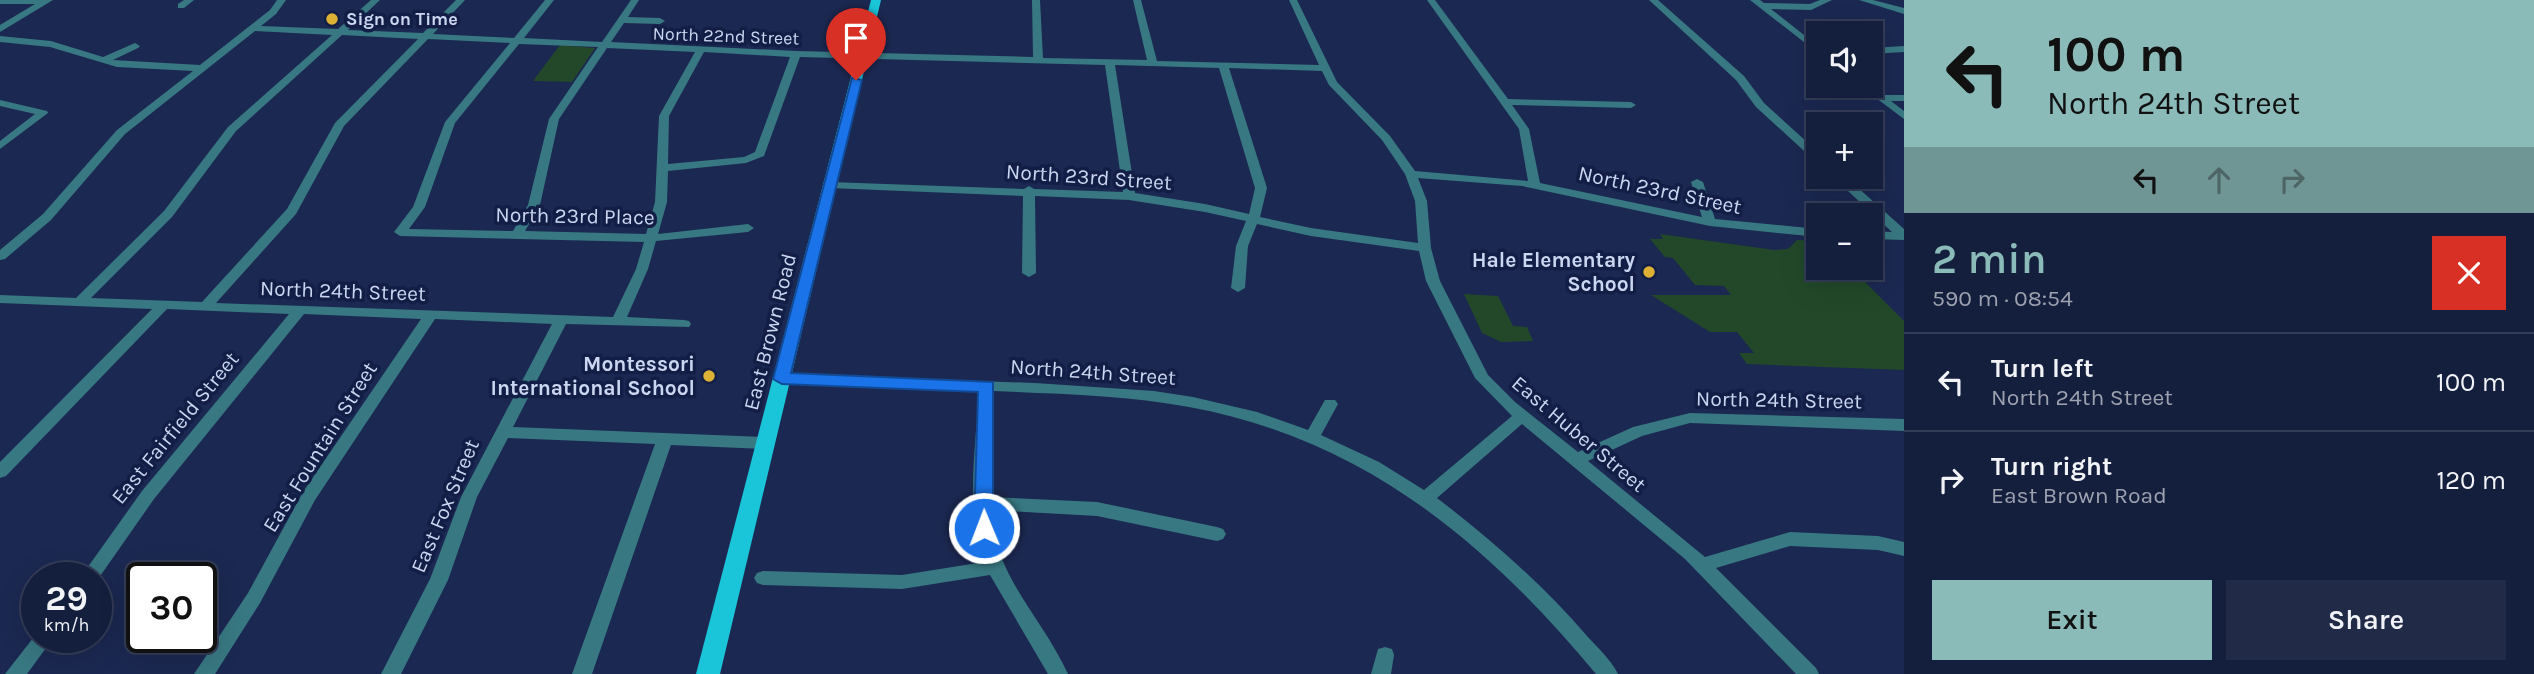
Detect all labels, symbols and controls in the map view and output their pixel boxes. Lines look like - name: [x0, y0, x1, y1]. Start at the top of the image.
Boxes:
- place label: Sign on Time: [346, 8, 458, 30]
- pin: [826, 8, 886, 80]
- marker: Sign on Time: [324, 11, 340, 27]
- icon: arrive: [837, 19, 875, 57]
- map controls: [1806, 21, 1883, 280]
- button: sound: [1806, 21, 1883, 98]
- street label: North 22nd Street: [652, 22, 800, 50]
- text: 100 m: [2047, 26, 2185, 83]
- icon: left: [1932, 28, 2023, 119]
- text: North 24th Street: [2047, 85, 2300, 122]
- button: +: [1806, 112, 1883, 189]
- street label: North 23rd Street: [1005, 159, 1173, 195]
- street label: North 23rd Street: [1576, 161, 1744, 219]
- icon: left: [2127, 161, 2165, 199]
- icon: ahead: [2200, 161, 2238, 199]
- icon: right: [2273, 161, 2311, 199]
- street label: North 23rd Place: [495, 203, 655, 229]
- button: −: [1806, 203, 1883, 280]
- text: 2 min: [1932, 234, 2047, 284]
- button: close: [2432, 236, 2506, 310]
- place label: Hale Elementary School: [1472, 248, 1635, 296]
- street label: East Brown Road: [739, 251, 801, 413]
- marker: Hale Elementary School: [1641, 264, 1657, 280]
- street label: North 24th Street: [260, 276, 427, 306]
- text: 590 m · 08:54: [1932, 285, 2073, 312]
- street label: East Fairfield Street: [106, 347, 244, 509]
- place label: Montessori International School: [491, 352, 695, 400]
- text: Turn left: [1991, 353, 2093, 384]
- street label: North 24th Street: [1009, 354, 1177, 390]
- street label: East Fountain Street: [258, 358, 382, 536]
- icon: left: [1932, 363, 1970, 401]
- text: 100 m: [2436, 367, 2506, 398]
- marker: Montessori International School: [701, 368, 717, 384]
- street label: East Huber Street: [1507, 371, 1651, 497]
- text: North 24th Street: [1991, 384, 2173, 411]
- street label: North 24th Street: [1696, 387, 1862, 413]
- street label: East Fox Street: [406, 436, 484, 576]
- text: Turn right: [1991, 451, 2112, 482]
- icon: right: [1932, 461, 1970, 499]
- text: 120 m: [2436, 465, 2506, 496]
- text: East Brown Road: [1991, 482, 2167, 509]
- position arrow: [947, 491, 1021, 565]
- speed limit sign: 30: [126, 562, 217, 653]
- text: 29: [45, 578, 88, 619]
- button: Exit: [1932, 580, 2212, 660]
- button: Share: [2226, 580, 2506, 660]
- text: km/h: [44, 614, 89, 636]

